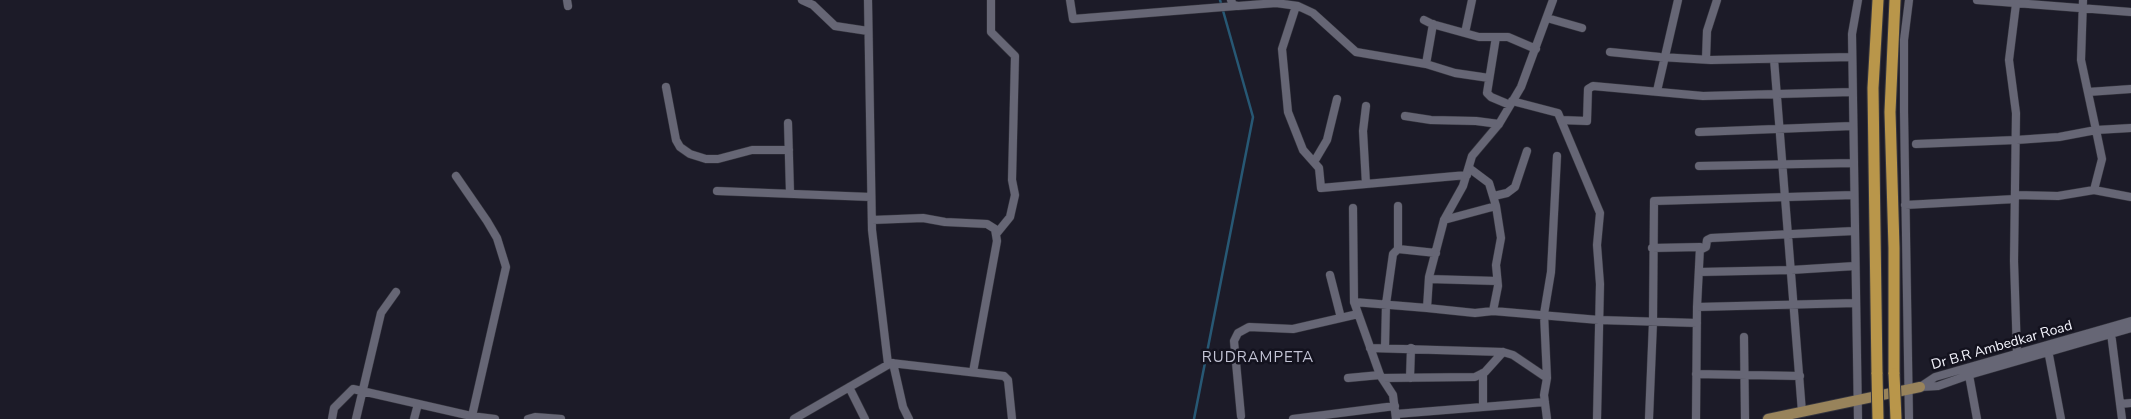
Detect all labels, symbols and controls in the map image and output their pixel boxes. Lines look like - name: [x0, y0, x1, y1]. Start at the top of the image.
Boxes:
- street label: Dr B.R Ambedkar Road: [1930, 318, 2074, 374]
- district label: RUDRAMPETA: [1200, 349, 1316, 367]

